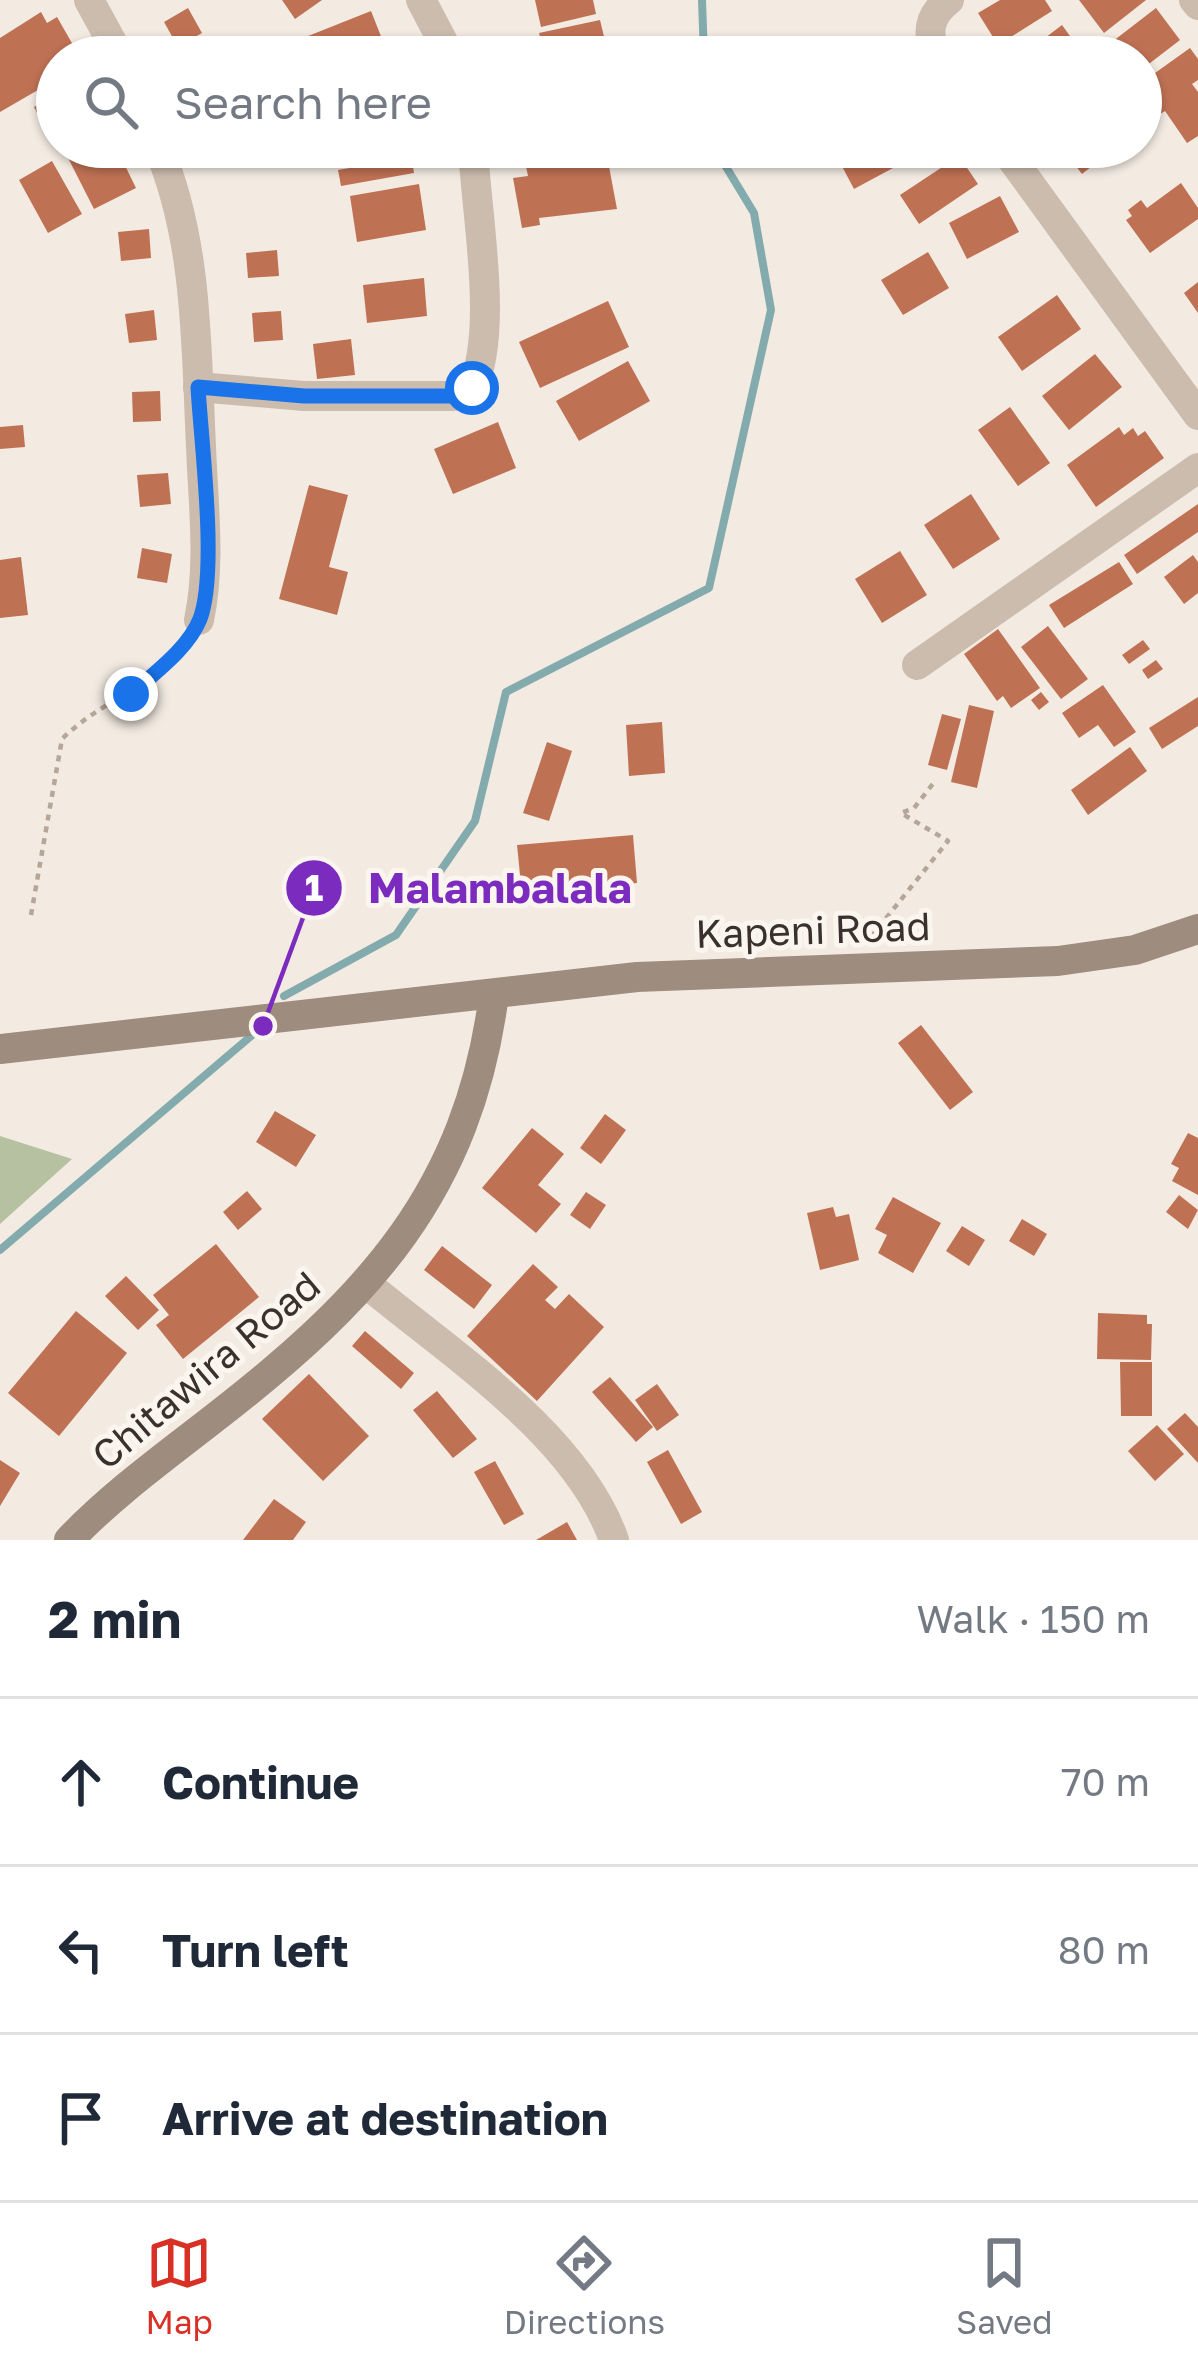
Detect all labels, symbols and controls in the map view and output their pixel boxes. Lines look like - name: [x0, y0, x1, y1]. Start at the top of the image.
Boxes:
- search box: [36, 36, 1162, 168]
- icon: search: [78, 69, 144, 135]
- text: Search here: [174, 75, 432, 129]
- route start: [445, 361, 499, 415]
- route end: [104, 667, 158, 721]
- callout: Malambalala: [284, 849, 656, 927]
- text: Malambalala: [368, 862, 632, 912]
- text: 1: [305, 866, 323, 909]
- street label: Kapeni Road: [695, 902, 931, 957]
- street label: Chitawira Road: [82, 1261, 329, 1478]
- text: 2 min: [48, 1588, 181, 1649]
- text: Walk · 150 m: [916, 1595, 1150, 1642]
- icon: ahead: [48, 1749, 114, 1815]
- text: Continue: [162, 1755, 359, 1809]
- text: 70 m: [1061, 1758, 1150, 1805]
- icon: left: [48, 1917, 114, 1983]
- text: Turn left: [162, 1923, 349, 1977]
- text: 80 m: [1058, 1926, 1150, 1973]
- icon: arrive: [48, 2085, 114, 2151]
- text: Arrive at destination: [162, 2091, 608, 2145]
- tab: Map: [146, 2230, 213, 2341]
- tab: Directions: [504, 2230, 665, 2341]
- tab: Saved: [956, 2230, 1052, 2341]

